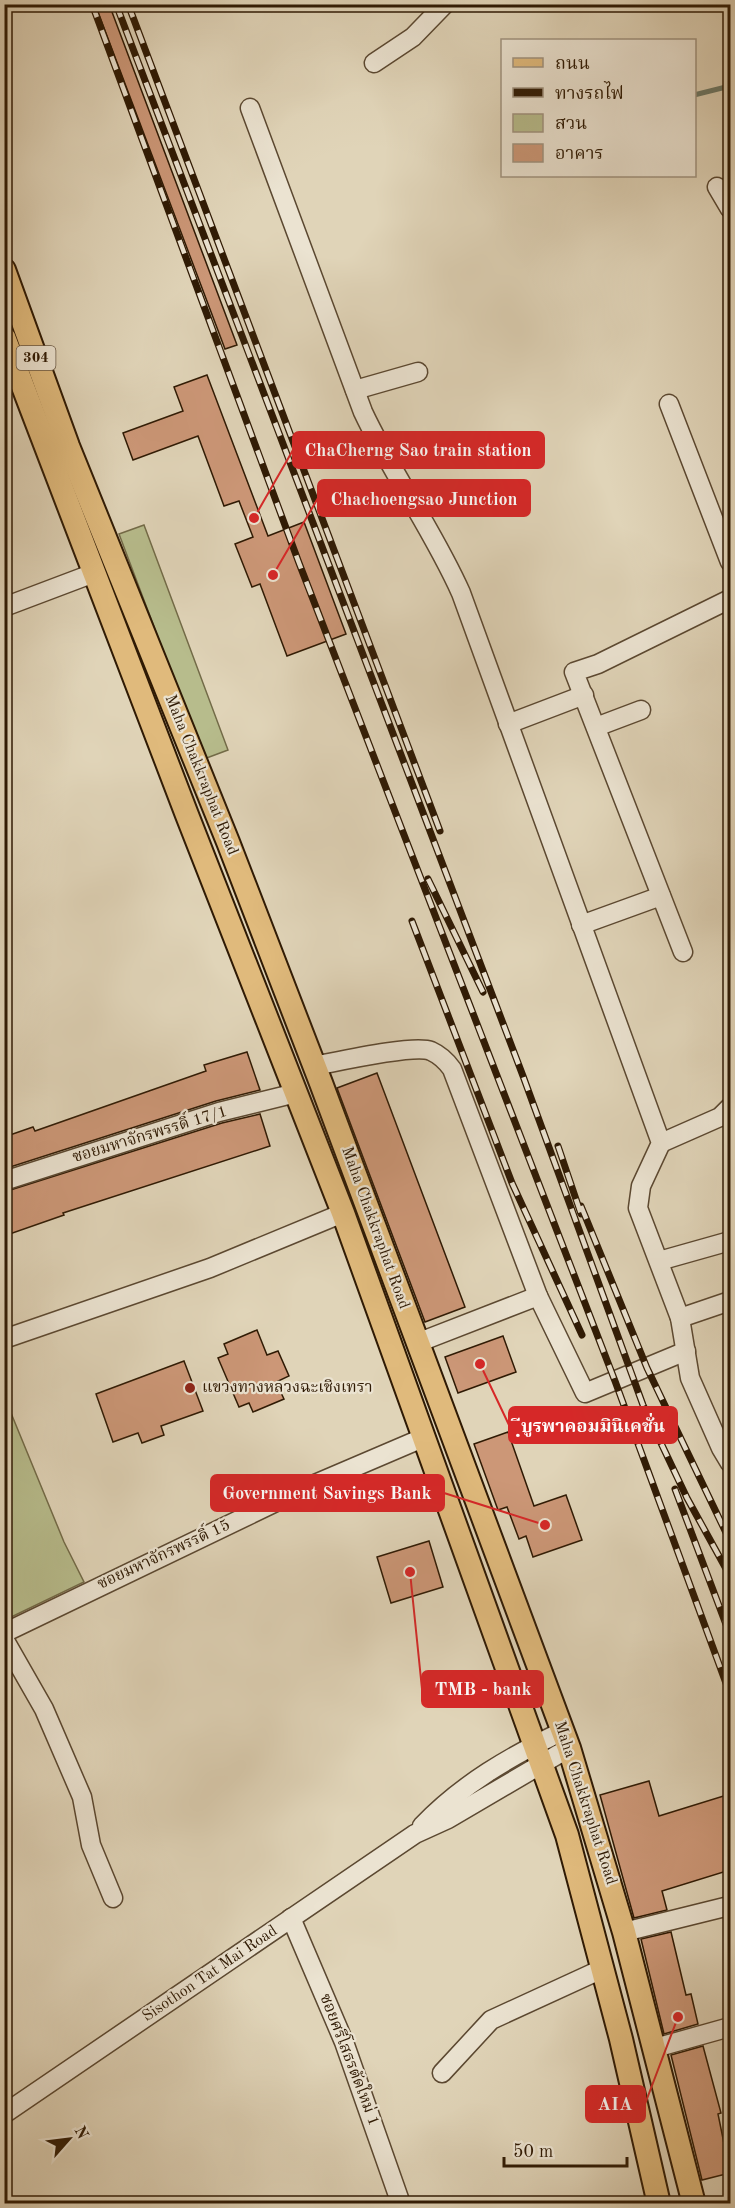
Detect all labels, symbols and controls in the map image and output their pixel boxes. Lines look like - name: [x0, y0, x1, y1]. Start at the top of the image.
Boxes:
- legend: [501, 39, 696, 177]
- text: ถนน: [555, 55, 590, 73]
- text: ทางรถไฟ: [555, 81, 624, 103]
- text: สวน: [555, 115, 587, 133]
- text: อาคาร: [555, 145, 604, 163]
- road number: 304: [16, 346, 56, 370]
- callout: ChaCherng Sao train station: [293, 432, 544, 468]
- text: ChaCherng Sao train station: [304, 442, 532, 460]
- callout: Chachoengsao Junction: [318, 480, 530, 516]
- text: Chachoengsao Junction: [330, 491, 518, 509]
- street label: Maha Chakkraphat Road: [161, 693, 241, 857]
- street label: ซอยมหาจักรพรรดิ์ 17/1: [69, 1099, 229, 1166]
- street label: Maha Chakkraphat Road: [338, 1145, 412, 1311]
- place label: แขวงทางหลวงฉะเชิงเทรา: [202, 1379, 373, 1396]
- marker: แขวงทางหลวงฉะเชิงเทรา: [183, 1381, 197, 1395]
- callout: ฺีบูรพาคอมมินิเคชั่น: [509, 1407, 677, 1443]
- text: ฺีบูรพาคอมมินิเคชั่น: [510, 1412, 665, 1437]
- callout: Government Savings Bank: [211, 1475, 444, 1511]
- text: Government Savings Bank: [222, 1485, 432, 1503]
- street label: ซอยมหาจักรพรรดิ์ 15: [93, 1513, 233, 1593]
- callout: TMB - bank: [422, 1671, 543, 1707]
- text: TMB - bank: [434, 1681, 532, 1699]
- street label: Maha Chakkraphat Road: [551, 1719, 619, 1887]
- street label: Sisothon Tat Mai Road: [140, 1923, 280, 2025]
- street label: ซอยศรีโสธรตัดใหม่ 1: [316, 1990, 385, 2128]
- callout: AIA: [586, 2086, 645, 2122]
- text: AIA: [597, 2096, 633, 2114]
- north arrow: [39, 2109, 99, 2169]
- text: N: [71, 2124, 91, 2143]
- scale bar: [504, 2130, 627, 2168]
- text: 50 m: [513, 2143, 553, 2161]

